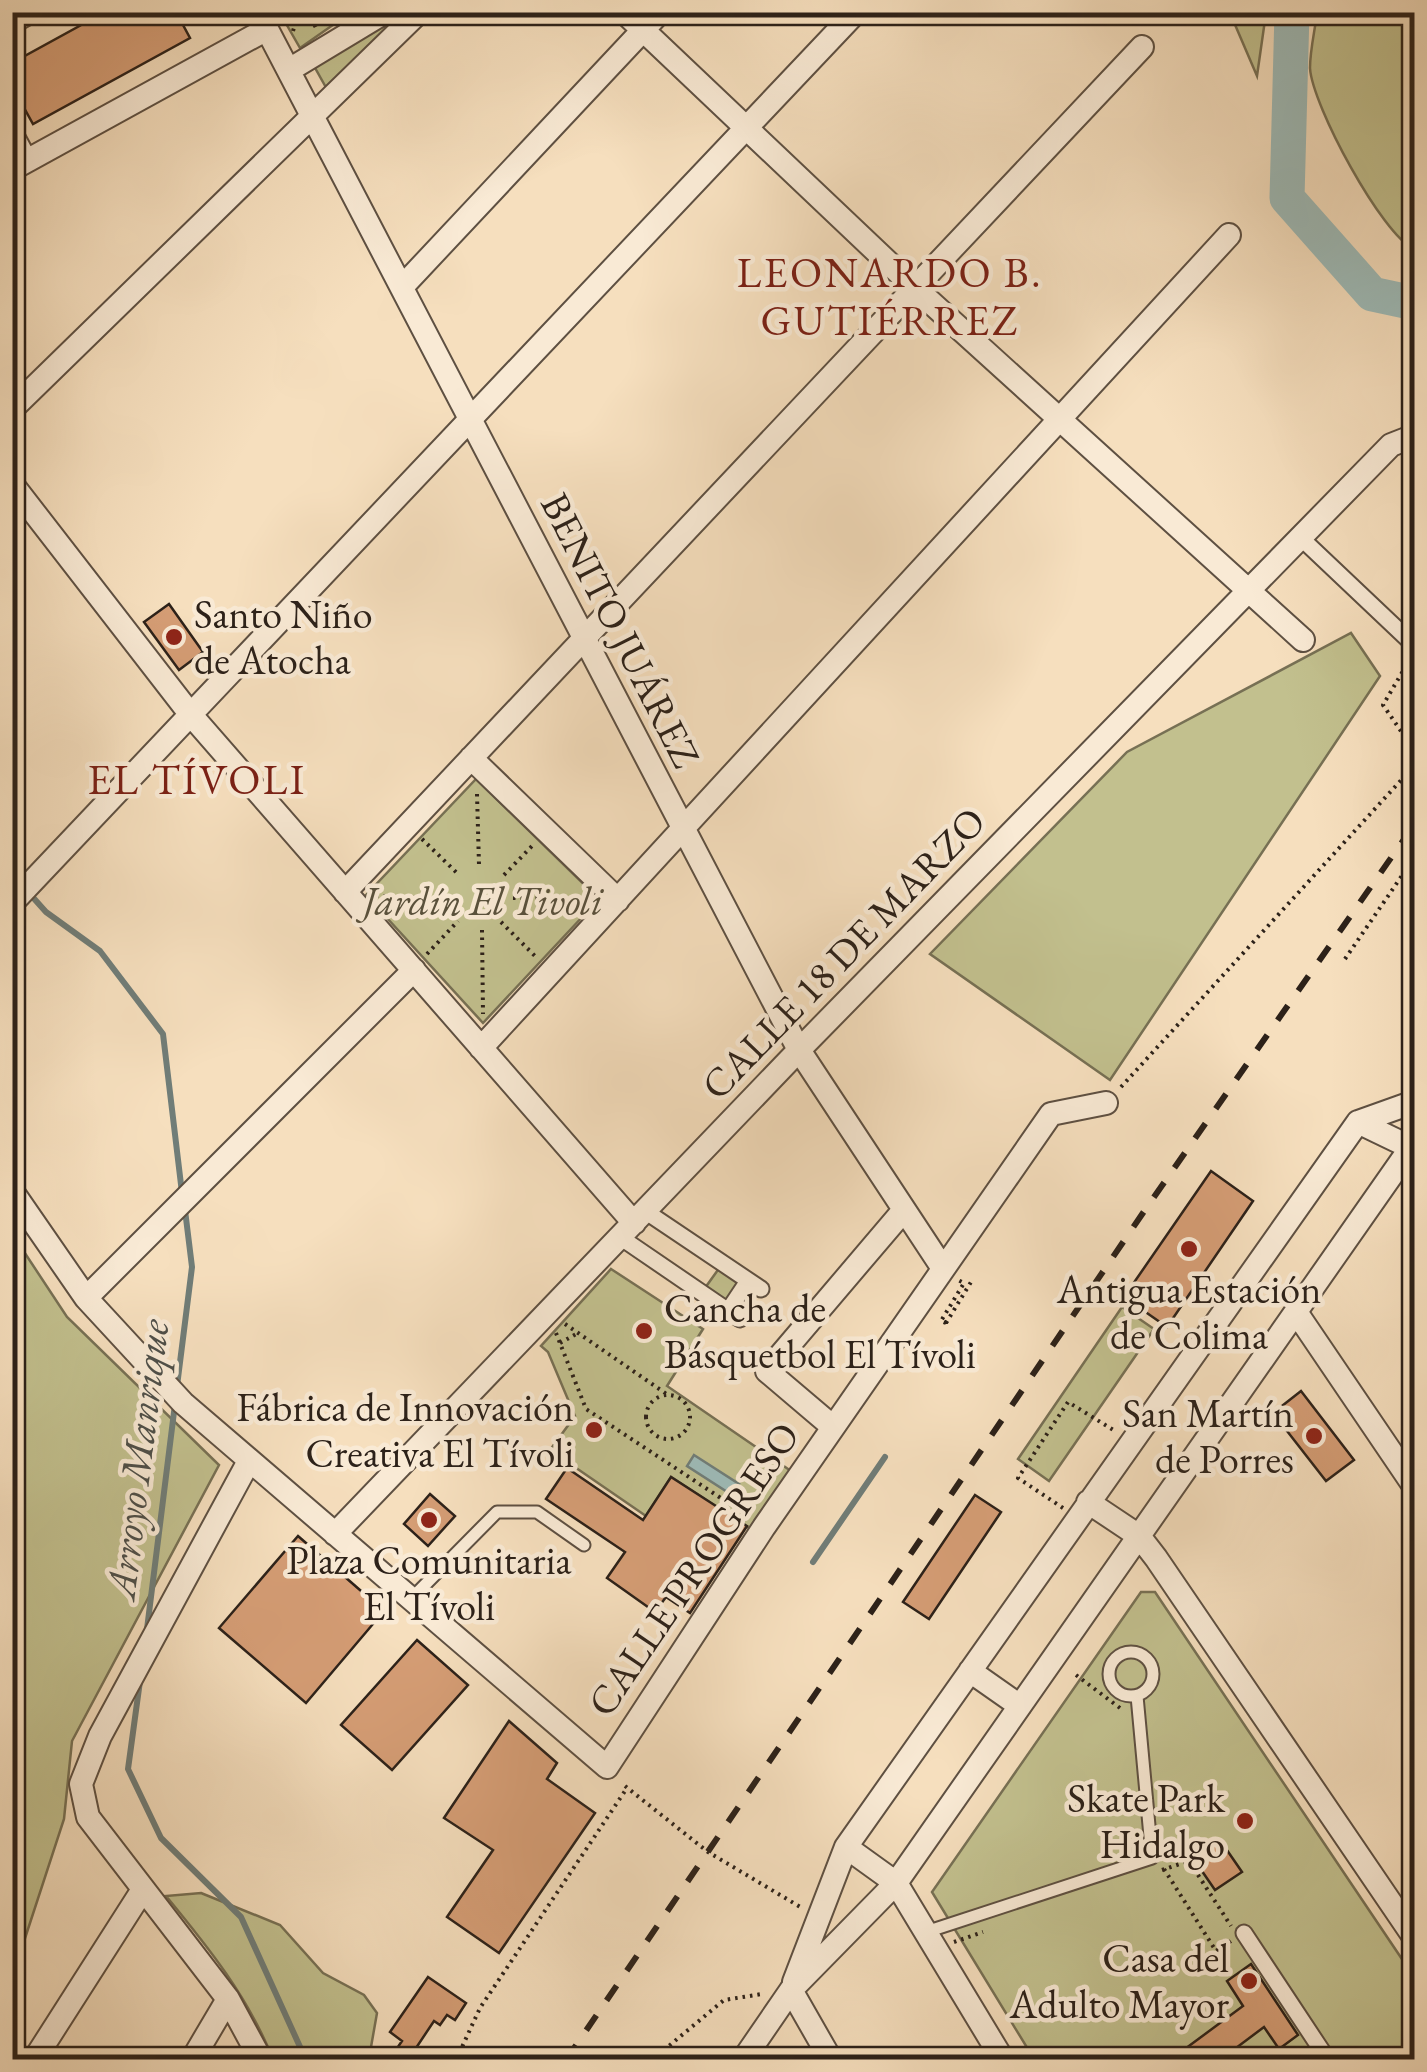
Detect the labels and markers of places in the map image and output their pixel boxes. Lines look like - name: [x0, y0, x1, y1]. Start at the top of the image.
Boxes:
- place label: Santo Niño de Atocha: [194, 588, 372, 686]
- marker: Santo Niño de Atocha: [163, 626, 185, 648]
- marker: Antigua Estación de Colima: [1178, 1238, 1200, 1260]
- place label: Antigua Estación de Colima: [1056, 1263, 1321, 1361]
- place label: Cancha de Básquetbol El Tívoli: [664, 1282, 976, 1380]
- marker: Cancha de Básquetbol El Tívoli: [633, 1320, 655, 1342]
- place label: Fábrica de Innovación Creativa El Tívoli: [237, 1381, 574, 1479]
- place label: San Martín de Porres: [1122, 1387, 1294, 1485]
- marker: Fábrica de Innovación Creativa El Tívoli: [583, 1419, 605, 1441]
- marker: San Martín de Porres: [1303, 1425, 1325, 1447]
- marker: Plaza Comunitaria El Tívoli: [418, 1509, 440, 1531]
- place label: Plaza Comunitaria El Tívoli: [287, 1534, 571, 1632]
- place label: Skate Park Hidalgo: [1067, 1772, 1226, 1870]
- marker: Skate Park Hidalgo: [1234, 1810, 1256, 1832]
- place label: Casa del Adulto Mayor: [1009, 1932, 1230, 2030]
- marker: Casa del Adulto Mayor: [1238, 1970, 1260, 1992]

